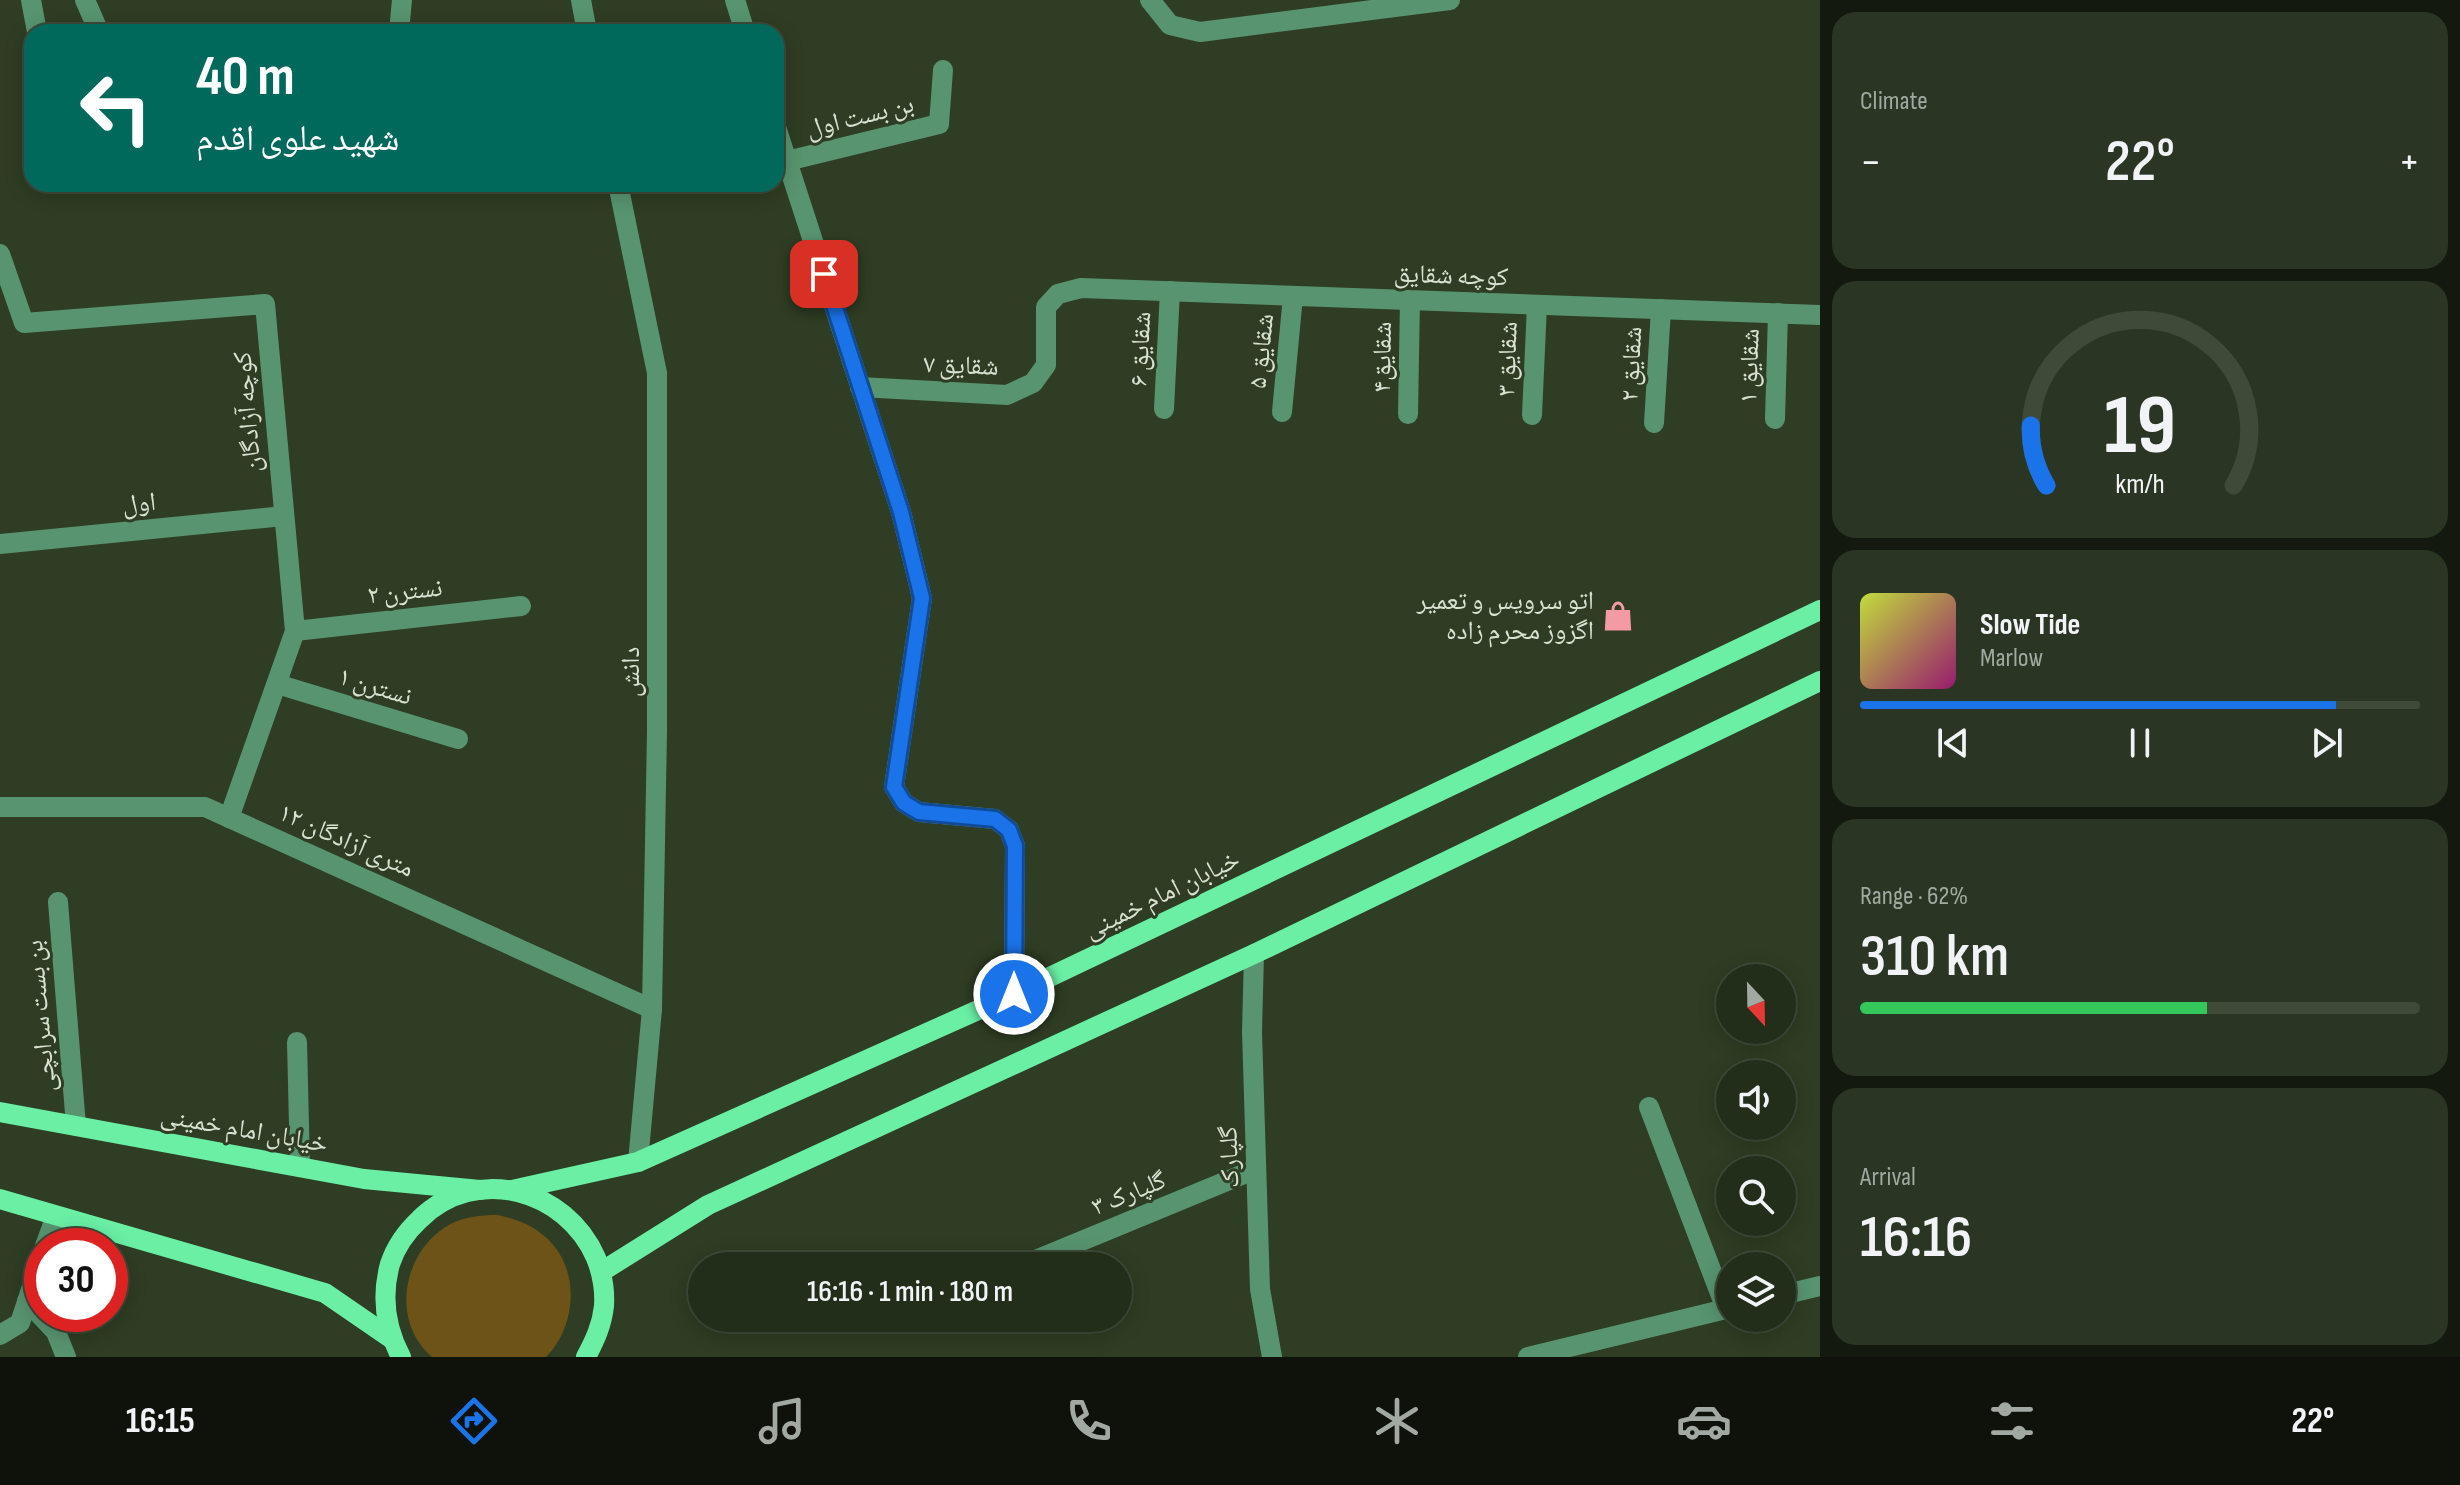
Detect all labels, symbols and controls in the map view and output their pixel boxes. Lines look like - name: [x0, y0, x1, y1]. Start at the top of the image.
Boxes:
- text: 40 m: [196, 44, 295, 111]
- icon: left: [64, 56, 168, 160]
- text: Climate: [1860, 86, 1928, 117]
- street label: بن بست اول: [803, 89, 917, 145]
- text: شهید علوی اقدم: [196, 118, 399, 161]
- text: 22°: [2105, 126, 2175, 198]
- text: −: [1860, 136, 1882, 189]
- text: +: [2398, 136, 2420, 189]
- pin: [790, 240, 858, 308]
- icon: arrive: [802, 252, 846, 296]
- street label: کوچه شقایق: [1393, 259, 1509, 293]
- street label: شقایق ۶: [1124, 311, 1158, 387]
- street label: شقایق ۵: [1243, 312, 1281, 390]
- street label: شقایق۴: [1367, 321, 1399, 393]
- street label: شقایق ۳: [1491, 321, 1525, 397]
- street label: شقایق ۲: [1615, 326, 1649, 402]
- street label: شقایق ۱: [1733, 328, 1767, 404]
- street label: شقایق ۷: [923, 349, 999, 383]
- street label: کوچه آزادگان: [227, 350, 269, 474]
- text: 19: [2104, 376, 2176, 476]
- text: km/h: [2115, 467, 2165, 502]
- street label: اول: [121, 487, 157, 521]
- street label: نسترن ۲: [366, 573, 444, 611]
- place label: اتو سرویس و تعمیر اگزوز محرم زاده: [1416, 586, 1594, 648]
- shop icon: اتو سرویس و تعمیر اگزوز محرم زاده: [1601, 599, 1635, 633]
- text: Slow Tide: [1980, 607, 2080, 643]
- text: Marlow: [1980, 643, 2043, 674]
- street label: دانش: [616, 647, 647, 697]
- street label: نسترن ۱: [334, 661, 416, 713]
- icon: previous: [1931, 721, 1975, 765]
- icon: pause: [2118, 721, 2162, 765]
- icon: next: [2305, 721, 2349, 765]
- street label: ۱۲ متری آزادگان: [273, 797, 419, 885]
- street label: خیابان امام خمینی: [1079, 844, 1245, 947]
- text: Range · 62%: [1860, 881, 1968, 912]
- text: 310 km: [1860, 921, 2009, 993]
- street label: بن بست سرابچی: [19, 939, 63, 1093]
- position arrow: [972, 952, 1056, 1036]
- north arrow: [1716, 964, 1796, 1044]
- map controls: [1716, 964, 1796, 1332]
- button: sound: [1716, 1060, 1796, 1140]
- street label: خیابان امام خمینی: [158, 1100, 330, 1161]
- street label: گلپارک: [1213, 1125, 1247, 1188]
- button: search: [1716, 1156, 1796, 1236]
- text: Arrival: [1860, 1162, 1916, 1193]
- street label: گلپارک ۳: [1087, 1165, 1171, 1223]
- text: 16:16: [1860, 1202, 1972, 1274]
- speed limit sign: 30: [24, 1228, 128, 1332]
- button: layers: [1716, 1252, 1796, 1332]
- text: 16:16 · 1 min · 180 m: [807, 1274, 1013, 1310]
- icon: directions: [446, 1393, 502, 1449]
- icon: music: [754, 1393, 810, 1449]
- icon: phone: [1061, 1393, 1117, 1449]
- icon: climate: [1369, 1393, 1425, 1449]
- icon: car: [1676, 1393, 1732, 1449]
- icon: filters: [1984, 1393, 2040, 1449]
- text: 16:15: [126, 1400, 195, 1443]
- text: 22°: [2291, 1400, 2334, 1443]

